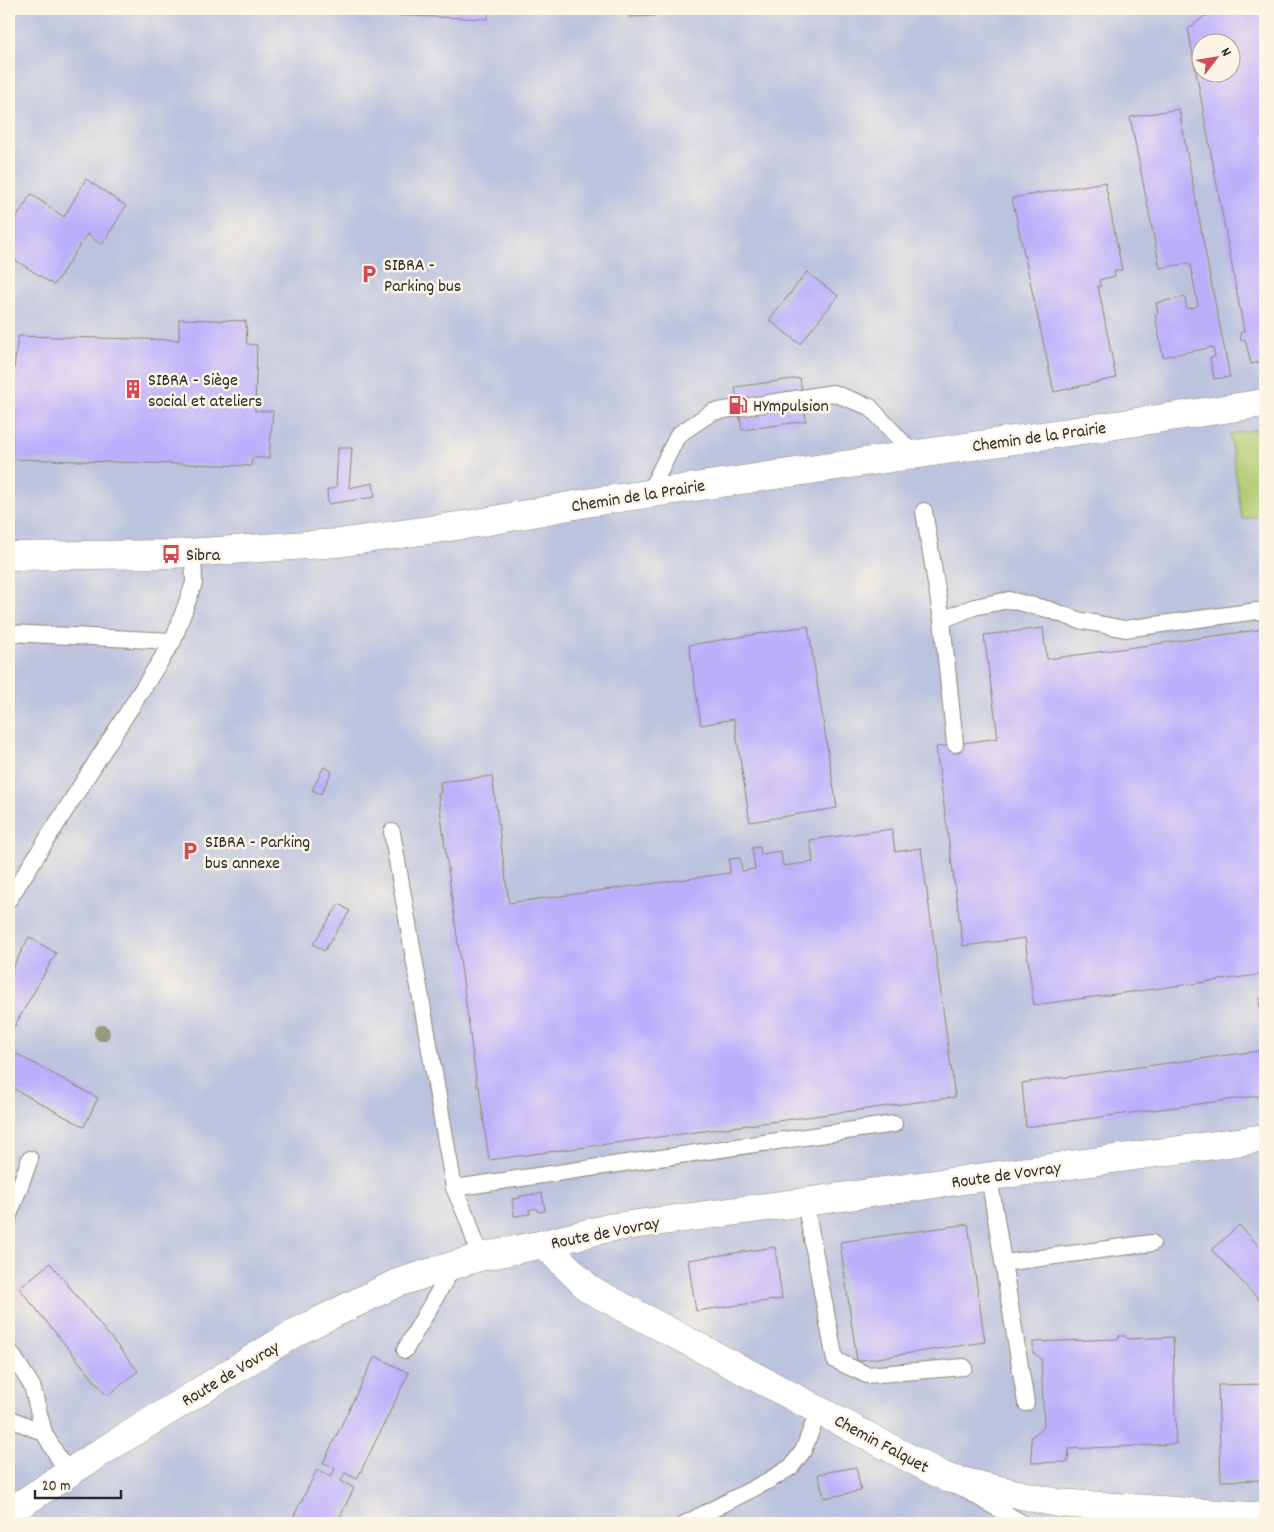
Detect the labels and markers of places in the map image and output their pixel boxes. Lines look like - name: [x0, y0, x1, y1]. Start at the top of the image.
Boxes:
- place label: SIBRA - Parking bus: [384, 254, 461, 300]
- parking icon: SIBRA - Parking bus: [358, 263, 380, 285]
- place label: SIBRA - Siège social et ateliers: [148, 369, 262, 415]
- building icon: SIBRA - Siège social et ateliers: [122, 378, 144, 400]
- fuel station icon: HYmpulsion: [727, 394, 749, 416]
- place label: HYmpulsion: [753, 395, 829, 420]
- bus stop icon: Sibra: [160, 543, 182, 565]
- place label: Sibra: [186, 544, 221, 569]
- place label: SIBRA - Parking bus annexe: [205, 831, 310, 877]
- parking icon: SIBRA - Parking bus annexe: [179, 840, 201, 862]

